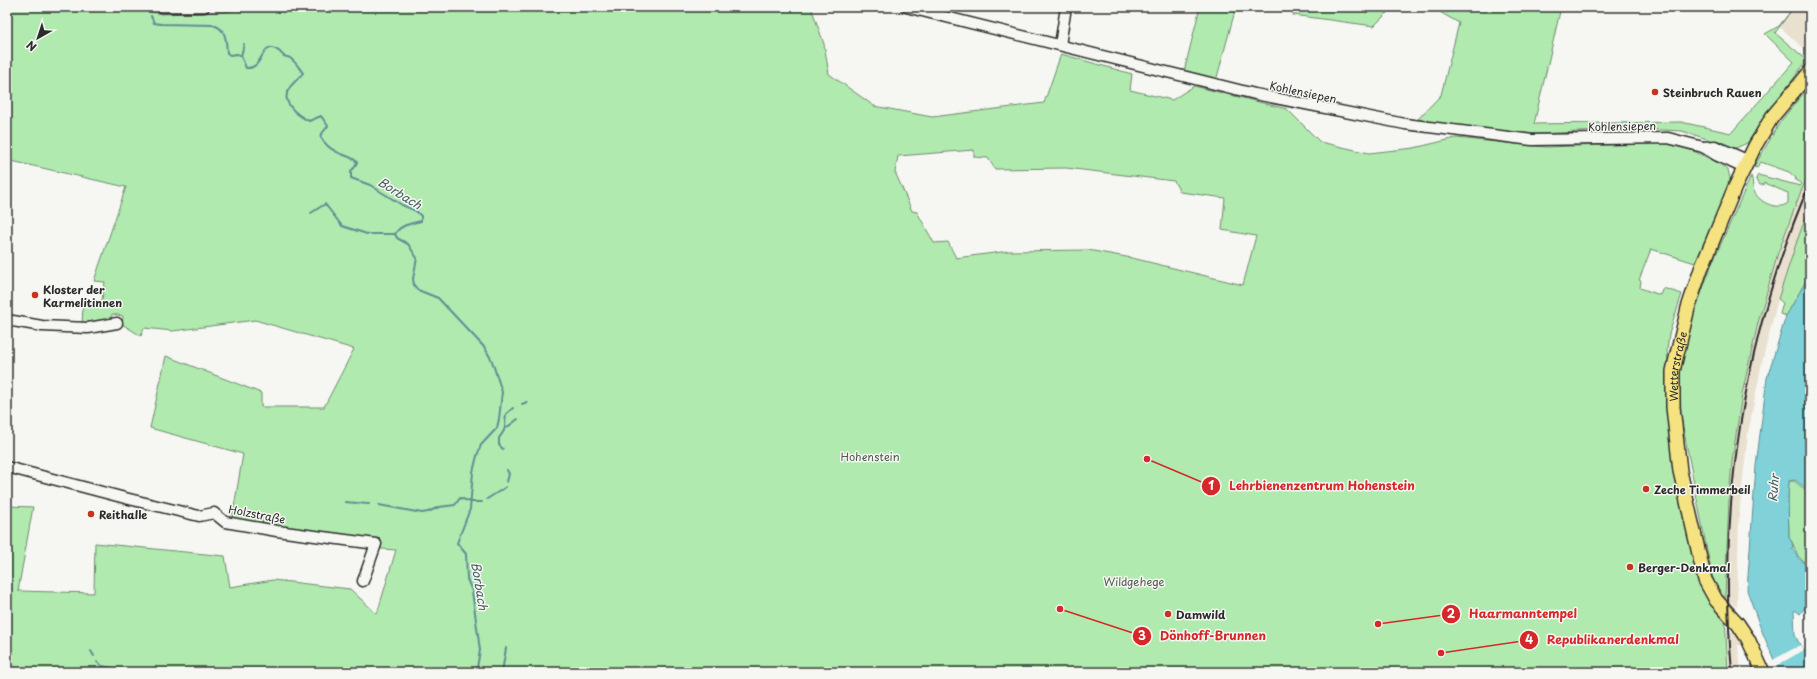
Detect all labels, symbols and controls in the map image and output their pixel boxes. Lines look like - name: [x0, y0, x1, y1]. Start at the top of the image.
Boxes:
- north arrow: [18, 18, 58, 58]
- text: N: [22, 37, 40, 56]
- street label: Kohlensiepen: [1268, 77, 1338, 107]
- place label: Steinbruch Rauen: [1663, 84, 1762, 101]
- marker: Steinbruch Rauen: [1650, 87, 1660, 97]
- street label: Kohlensiepen: [1588, 117, 1656, 135]
- water label: Borbach: [375, 173, 426, 214]
- place label: Kloster der Karmelitinnen: [43, 281, 122, 311]
- marker: Kloster der Karmelitinnen: [30, 290, 40, 300]
- street label: Wetterstraße: [1665, 329, 1691, 401]
- park label: Hohenstein: [840, 448, 900, 465]
- water label: Ruhr: [1763, 471, 1783, 502]
- callout: Lehrbienenzentrum Hohenstein: [1201, 474, 1423, 498]
- text: 1: [1208, 476, 1214, 494]
- text: Lehrbienenzentrum Hohenstein: [1229, 476, 1415, 494]
- place label: Zeche Timmerbeil: [1654, 481, 1750, 498]
- marker: Zeche Timmerbeil: [1641, 484, 1651, 494]
- street label: Holzstraße: [227, 500, 287, 528]
- place label: Reithalle: [99, 506, 147, 523]
- marker: Reithalle: [86, 509, 96, 519]
- place label: Berger-Denkmal: [1638, 559, 1730, 576]
- water label: Borbach: [467, 561, 493, 612]
- marker: Berger-Denkmal: [1625, 562, 1635, 572]
- park label: Wildgehege: [1104, 573, 1164, 590]
- callout: Haarmanntempel: [1441, 602, 1585, 626]
- text: 2: [1447, 604, 1456, 622]
- text: Haarmanntempel: [1469, 604, 1577, 622]
- place label: Damwild: [1176, 606, 1226, 623]
- marker: Damwild: [1163, 609, 1173, 619]
- callout: Dönhoff-Brunnen: [1132, 624, 1274, 648]
- text: 3: [1138, 626, 1146, 644]
- text: Dönhoff-Brunnen: [1160, 626, 1266, 644]
- callout: Republikanerdenkmal: [1519, 628, 1687, 652]
- text: 4: [1525, 630, 1533, 648]
- text: Republikanerdenkmal: [1547, 630, 1679, 648]

